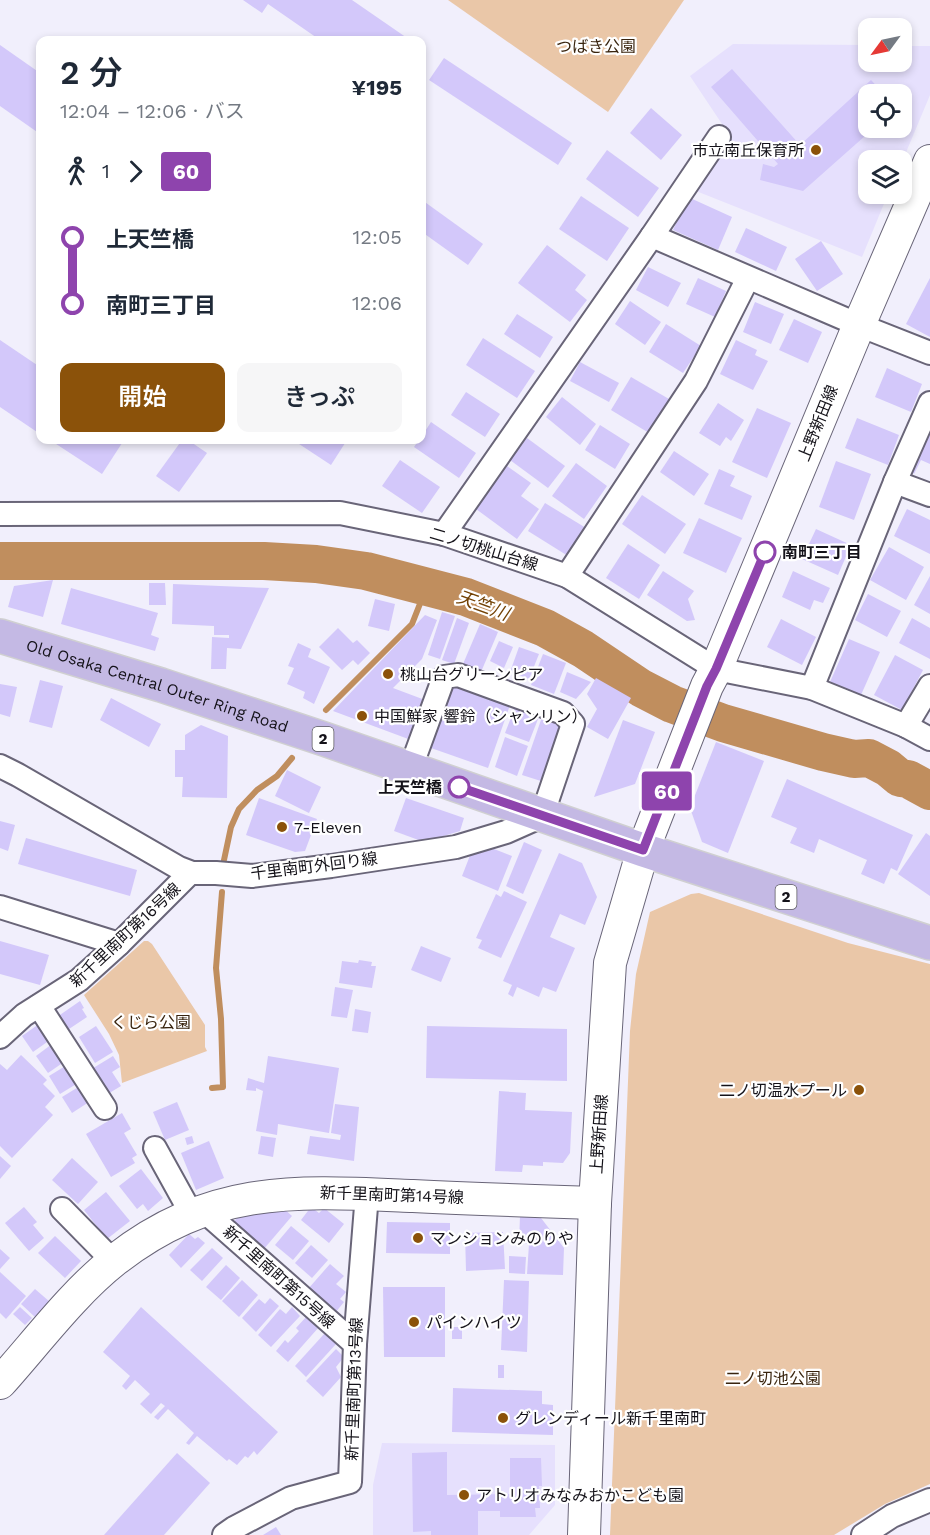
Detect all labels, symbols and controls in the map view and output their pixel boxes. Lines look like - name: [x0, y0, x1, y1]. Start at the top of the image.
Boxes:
- north arrow: [858, 18, 912, 72]
- map controls: [858, 18, 912, 204]
- park label: つばき公園: [556, 37, 636, 56]
- text: 2 分: [60, 53, 123, 92]
- text: ¥195: [352, 75, 402, 100]
- button: locate: [858, 84, 912, 138]
- text: 12:04 – 12:06 · バス: [60, 99, 245, 123]
- place label: 市立南丘保育所: [692, 141, 804, 160]
- marker: 市立南丘保育所: [809, 143, 823, 157]
- button: layers: [858, 150, 912, 204]
- icon: walk: [60, 155, 93, 188]
- icon: forward: [119, 155, 152, 188]
- text: 1: [102, 159, 110, 183]
- text: 60: [173, 159, 199, 184]
- text: 12:05: [353, 225, 402, 249]
- text: 上天竺橋: [106, 227, 194, 252]
- text: 12:06: [352, 291, 402, 315]
- text: 南町三丁目: [106, 293, 216, 318]
- button: 開始: [60, 363, 225, 432]
- button: きっぷ: [237, 363, 402, 432]
- street label: 上野新田線: [794, 382, 842, 464]
- street label: 二ノ切桃山台線: [428, 524, 540, 574]
- marker: 南町三丁目: [754, 541, 776, 563]
- place label: 南町三丁目: [782, 543, 862, 562]
- water label: 天竺川: [454, 586, 514, 625]
- street label: Old Osaka Central Outer Ring Road: [24, 635, 291, 736]
- place label: 桃山台グリーンピア: [400, 665, 543, 684]
- marker: 桃山台グリーンピア: [381, 667, 395, 681]
- place label: 中国鮮家 響鈴（シャンリン）: [374, 707, 587, 726]
- marker: 中国鮮家 響鈴（シャンリン）: [355, 709, 369, 723]
- road number: 2: [312, 727, 334, 751]
- line badge: 60: [640, 772, 694, 810]
- marker: 上天竺橋: [448, 776, 470, 798]
- place label: 上天竺橋: [378, 778, 442, 797]
- text: 60: [654, 779, 680, 804]
- place label: 7-Eleven: [294, 818, 362, 837]
- marker: 7-Eleven: [275, 820, 289, 834]
- street label: 千里南町外回り線: [249, 849, 379, 883]
- street label: 新千里南町第16号線: [66, 879, 184, 991]
- road number: 2: [776, 885, 796, 909]
- park label: くじら公園: [111, 1013, 191, 1032]
- place label: 二ノ切温水プール: [719, 1081, 847, 1100]
- marker: 二ノ切温水プール: [852, 1083, 866, 1097]
- street label: 上野新田線: [587, 1093, 611, 1175]
- street label: 新千里南町第14号線: [320, 1183, 464, 1207]
- street label: 新千里南町第15号線: [219, 1222, 339, 1332]
- place label: マンションみのりや: [430, 1229, 574, 1248]
- marker: マンションみのりや: [411, 1231, 425, 1245]
- place label: パインハイツ: [426, 1313, 522, 1332]
- marker: パインハイツ: [407, 1315, 421, 1329]
- street label: 新千里南町第13号線: [342, 1317, 366, 1461]
- park label: 二ノ切池公園: [725, 1369, 821, 1388]
- place label: グレンディール新千里南町: [515, 1409, 706, 1428]
- marker: グレンディール新千里南町: [496, 1411, 510, 1425]
- place label: アトリオみなみおかこども園: [476, 1486, 684, 1505]
- marker: アトリオみなみおかこども園: [457, 1488, 471, 1502]

